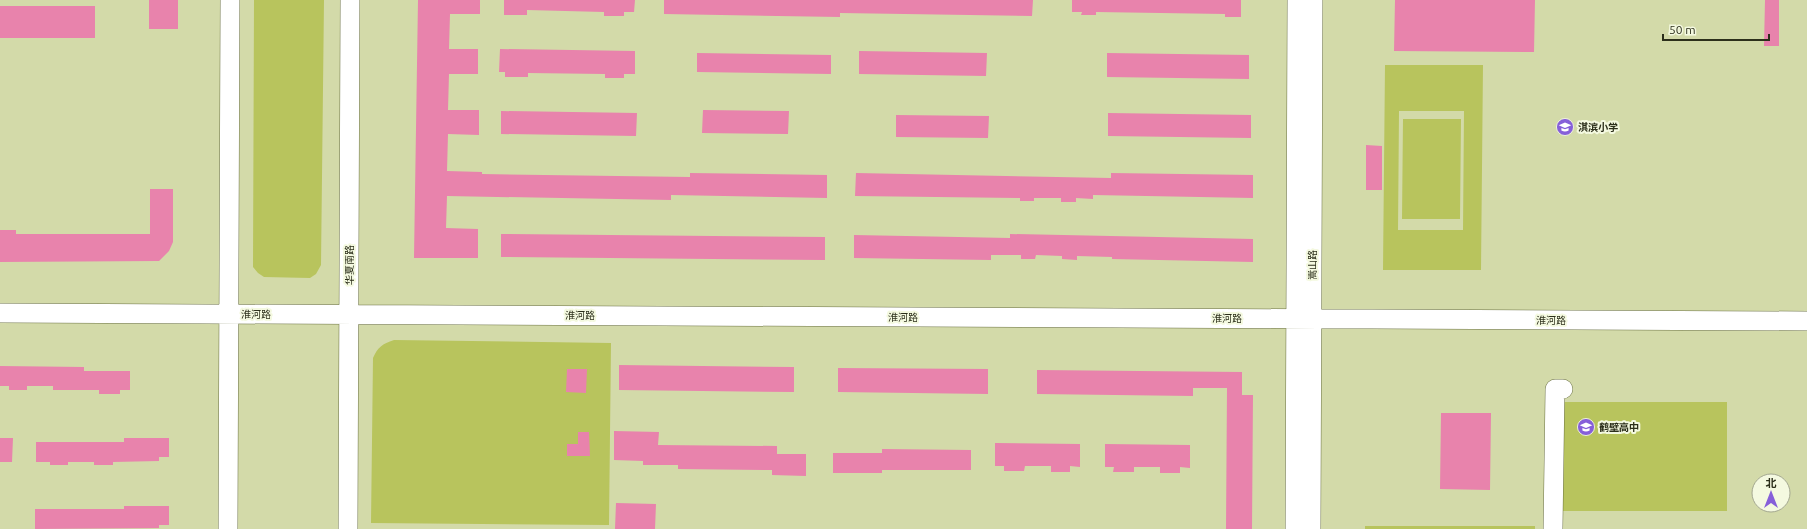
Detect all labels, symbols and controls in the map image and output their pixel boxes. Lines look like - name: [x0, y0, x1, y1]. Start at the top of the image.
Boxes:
- scale bar: [1663, 16, 1769, 42]
- text: 50 m: [1669, 23, 1696, 36]
- school or university icon: 淇滨小学: [1555, 117, 1575, 137]
- place label: 淇滨小学: [1578, 122, 1618, 133]
- street label: 华夏南路: [344, 245, 355, 285]
- street label: 嵩山路: [1307, 250, 1318, 280]
- street label: 淮河路: [241, 309, 271, 320]
- street label: 淮河路: [565, 310, 595, 321]
- street label: 淮河路: [888, 312, 918, 323]
- street label: 淮河路: [1212, 313, 1242, 324]
- street label: 淮河路: [1536, 315, 1566, 326]
- school or university icon: 鹤壁高中: [1576, 417, 1596, 437]
- place label: 鹤壁高中: [1599, 422, 1639, 433]
- north arrow: [1751, 473, 1791, 513]
- text: 北: [1766, 477, 1777, 489]

